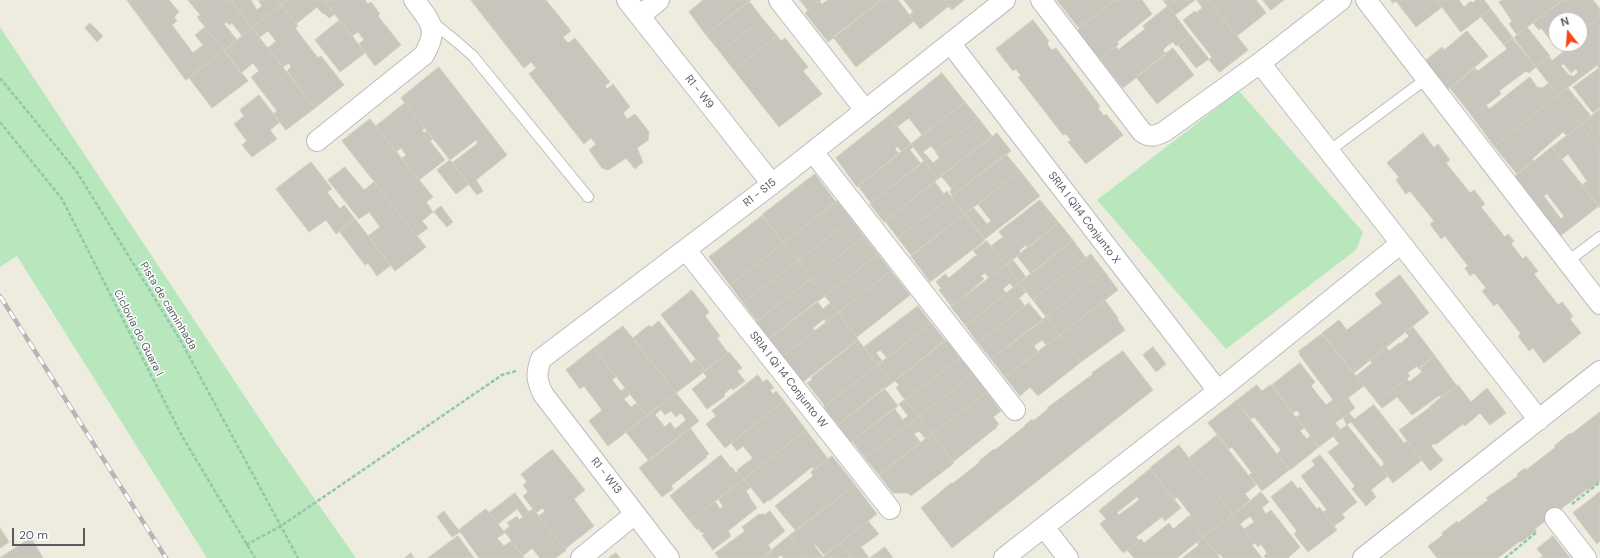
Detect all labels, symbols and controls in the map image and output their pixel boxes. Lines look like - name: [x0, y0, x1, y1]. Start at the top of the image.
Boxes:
- north arrow: [1548, 12, 1588, 52]
- text: N: [1559, 14, 1571, 29]
- street label: R1 - W9: [682, 73, 716, 111]
- street label: SRIA I Qi14 Conjunto X: [1045, 169, 1123, 267]
- street label: R1 - S15: [741, 176, 779, 210]
- street label: Pista de caminhada: [137, 260, 199, 352]
- street label: Ciclovia do Guara I: [110, 288, 166, 378]
- street label: SRIA I Qi 14 Conjunto W: [746, 329, 830, 431]
- street label: R1 - W13: [588, 455, 624, 497]
- scale bar: [14, 520, 87, 546]
- text: 20 m: [19, 527, 48, 543]

